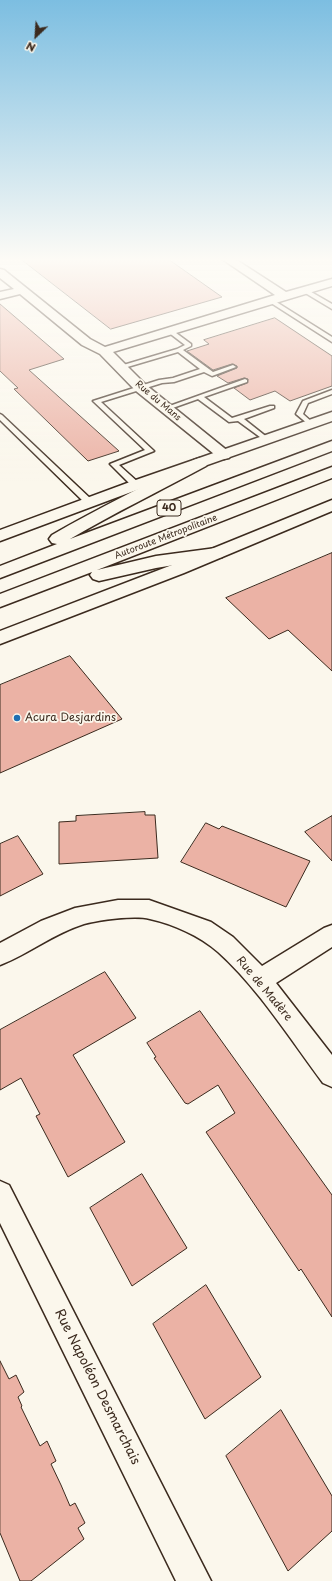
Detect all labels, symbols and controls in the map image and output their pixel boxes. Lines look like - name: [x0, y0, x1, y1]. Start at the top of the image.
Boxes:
- north arrow: [16, 16, 56, 56]
- text: N: [23, 38, 38, 57]
- street label: Rue du Mans: [133, 379, 183, 423]
- road number: 40: [157, 500, 181, 516]
- street label: Autoroute Métropolitaine: [113, 512, 219, 562]
- place label: Acura Desjardins: [25, 711, 116, 725]
- marker: Acura Desjardins: [12, 713, 22, 723]
- street label: Rue de Madère: [233, 954, 295, 1024]
- street label: Rue Napoléon Desmarchais: [51, 1307, 143, 1467]

